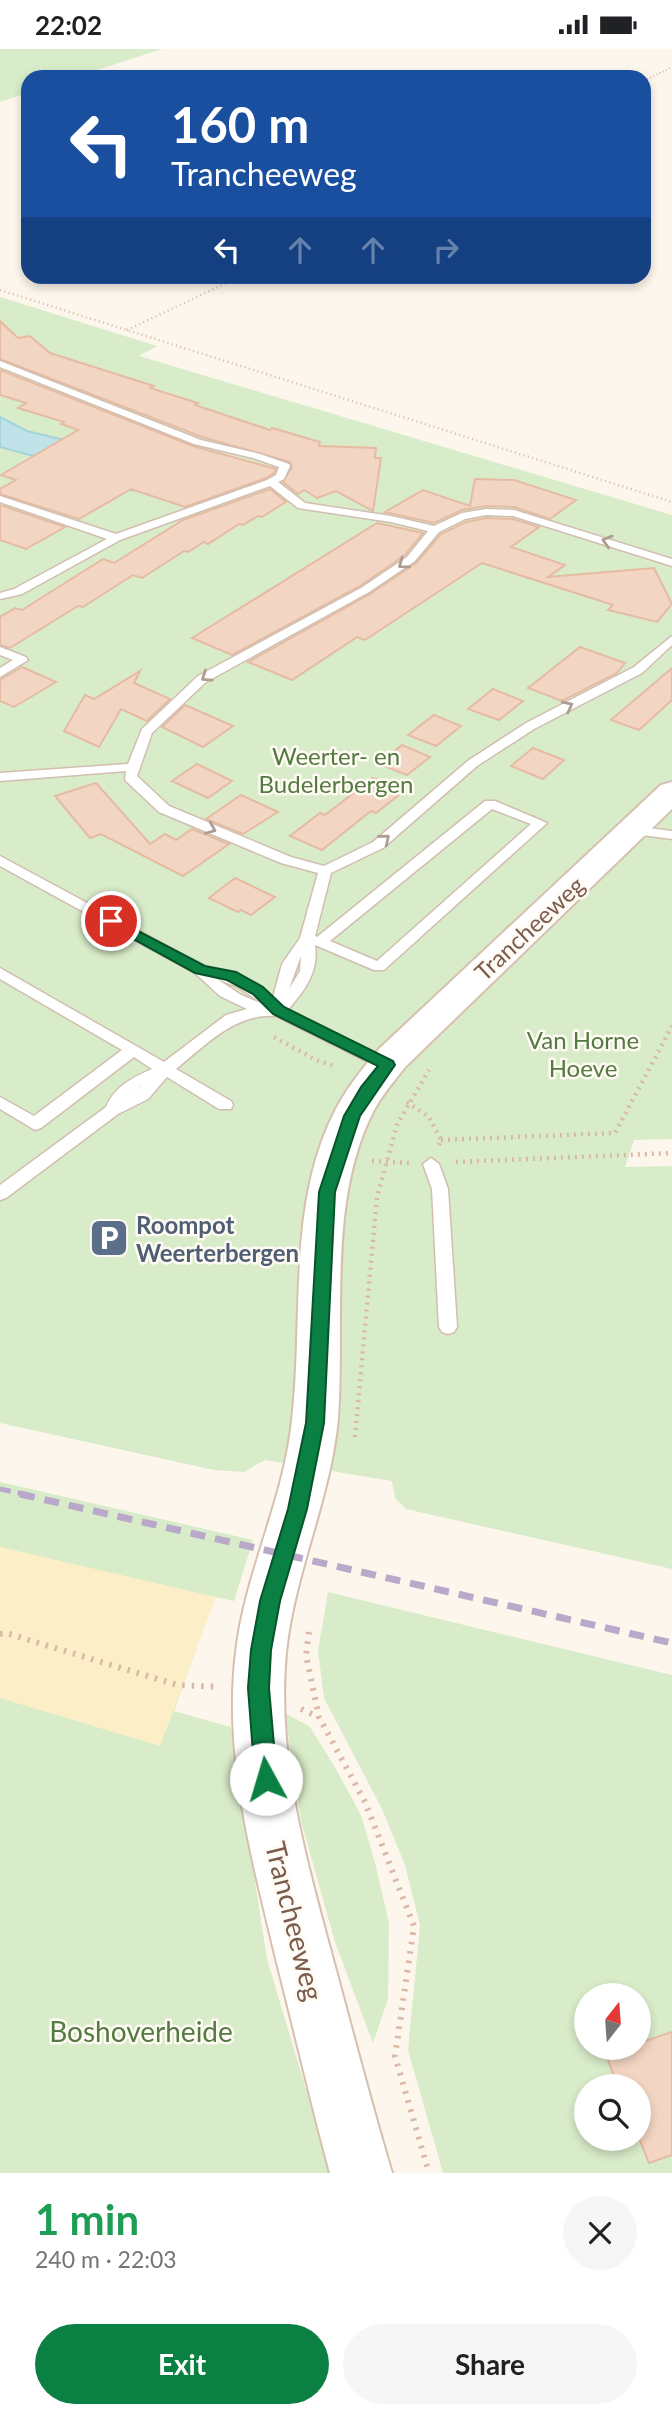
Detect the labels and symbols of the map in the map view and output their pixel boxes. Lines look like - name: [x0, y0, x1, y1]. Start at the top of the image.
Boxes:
- one-way arrow: [602, 535, 614, 550]
- one-way arrow: [398, 556, 411, 568]
- one-way arrow: [201, 669, 214, 682]
- one-way arrow: [561, 701, 573, 715]
- park label: Weerter- en Budelerbergen: [259, 741, 413, 798]
- one-way arrow: [204, 821, 217, 835]
- one-way arrow: [377, 834, 389, 847]
- street label: Trancheeweg: [468, 870, 590, 986]
- pin: [81, 891, 141, 951]
- park label: Van Horne Hoeve: [527, 1025, 639, 1082]
- place label: Roompot Weerterbergen: [136, 1210, 299, 1267]
- parking icon: Roompot Weerterbergen: [88, 1217, 130, 1259]
- position arrow: [229, 1742, 303, 1816]
- street label: Trancheeweg: [259, 1838, 331, 2004]
- north arrow: [574, 1983, 651, 2060]
- park label: Boshoverheide: [49, 2014, 233, 2048]

